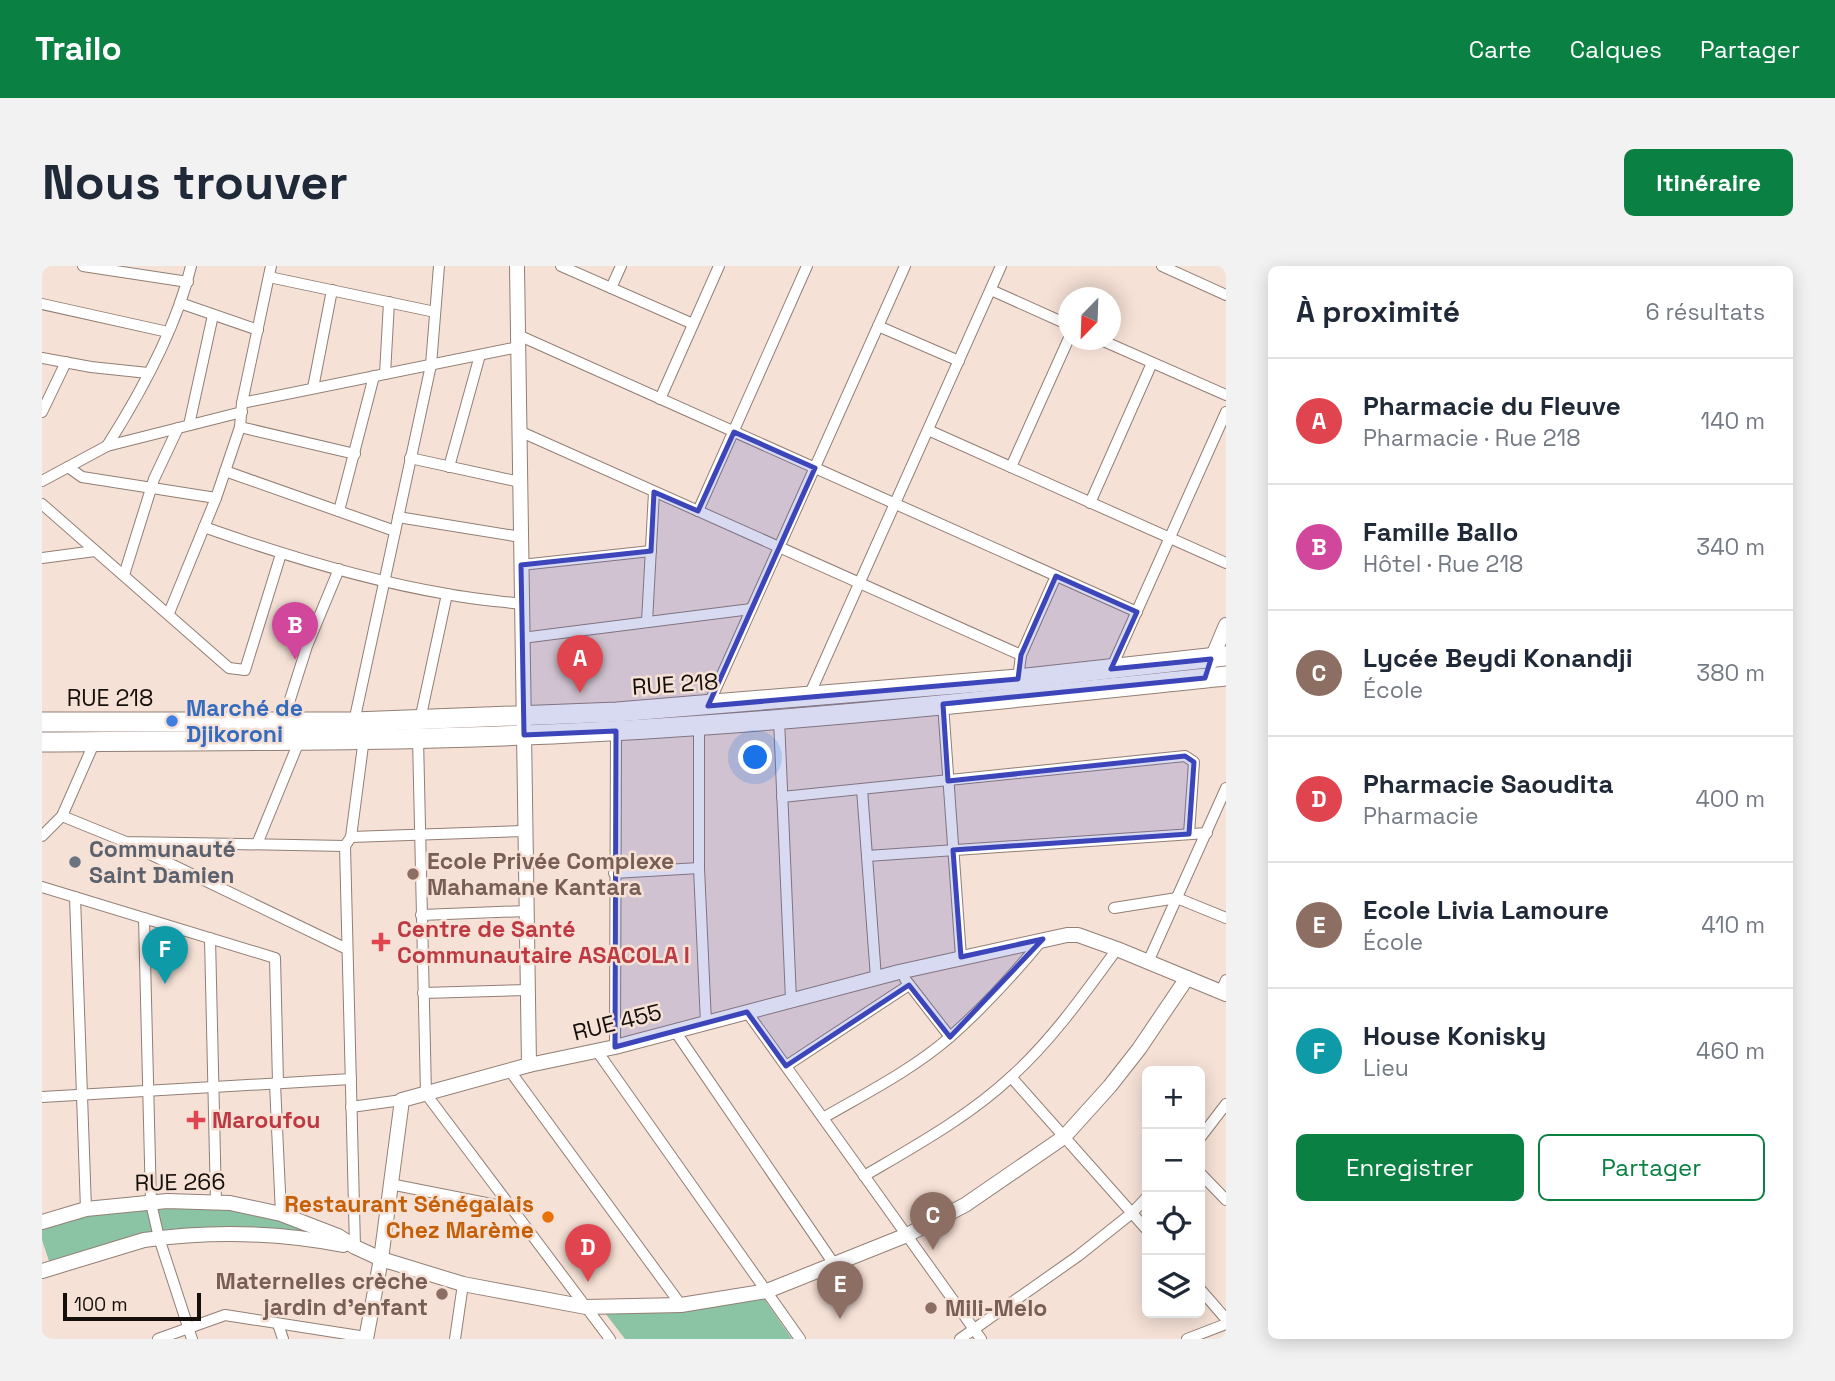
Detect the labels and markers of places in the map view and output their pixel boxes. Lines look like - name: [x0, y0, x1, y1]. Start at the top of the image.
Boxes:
- pin: B: [272, 602, 318, 660]
- pin: A: [557, 635, 603, 693]
- place label: Marché de Djikoroni: [186, 693, 303, 749]
- marker: Marché de Djikoroni: [164, 713, 180, 729]
- place label: Communauté Saint Damien: [89, 834, 236, 890]
- place label: Ecole Privée Complexe Mahamane Kantara: [427, 846, 674, 902]
- marker: Communauté Saint Damien: [67, 854, 83, 870]
- marker: Ecole Privée Complexe Mahamane Kantara: [405, 866, 421, 882]
- place label: Centre de Santé Communautaire ASACOLA I: [397, 914, 690, 970]
- pin: F: [142, 926, 188, 984]
- marker: Centre de Santé Communautaire ASACOLA I: [371, 932, 391, 952]
- place label: Maroufou: [212, 1105, 320, 1135]
- marker: Maroufou: [186, 1110, 206, 1130]
- place label: Restaurant Sénégalais Chez Marème: [284, 1189, 534, 1245]
- pin: C: [910, 1192, 956, 1250]
- marker: Restaurant Sénégalais Chez Marème: [540, 1209, 556, 1225]
- pin: D: [565, 1224, 611, 1282]
- pin: E: [817, 1261, 863, 1319]
- place label: Maternelles crèche jardin d'enfant: [216, 1266, 428, 1322]
- marker: Maternelles crèche jardin d'enfant: [434, 1286, 450, 1302]
- place label: Mili-Melo: [945, 1293, 1047, 1323]
- marker: Mili-Melo: [923, 1300, 939, 1316]

